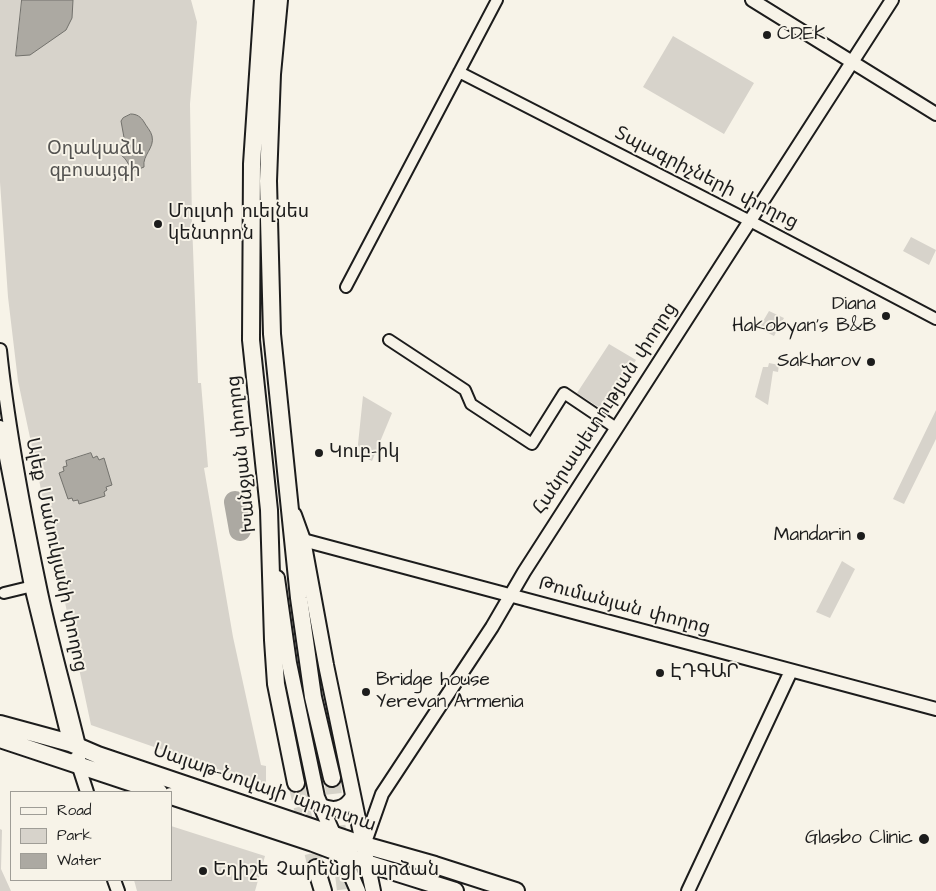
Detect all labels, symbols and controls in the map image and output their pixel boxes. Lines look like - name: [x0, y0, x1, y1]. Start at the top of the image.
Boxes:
- place label: CDEK: [777, 24, 826, 46]
- marker: CDEK: [761, 29, 773, 41]
- street label: Տպագրիչների փողոց: [610, 123, 802, 235]
- park label: Օղակաձև զբոսայգի: [47, 139, 143, 183]
- place label: Մուլտի ուելնես կենտրոն: [168, 202, 309, 246]
- marker: Մուլտի ուելնես կենտրոն: [152, 218, 164, 230]
- place label: Diana Hakobyan’s B&B: [732, 294, 876, 338]
- street label: Հանրապետության փողոց: [529, 299, 683, 519]
- marker: Diana Hakobyan’s B&B: [880, 310, 892, 322]
- place label: Sakharov: [777, 351, 861, 373]
- marker: Sakharov: [865, 356, 877, 368]
- street label: Խանջյան փողոց: [223, 374, 263, 534]
- street label: Ալեք Մանուկյանի փողոց: [19, 436, 91, 674]
- place label: Կուբ-իկ: [329, 442, 400, 464]
- marker: Կուբ-իկ: [313, 447, 325, 459]
- place label: Mandarin: [774, 525, 851, 547]
- marker: Mandarin: [855, 530, 867, 542]
- street label: Թումանյան փողոց: [536, 573, 712, 641]
- place label: ԷԴԳԱՐ: [670, 662, 739, 684]
- marker: ԷԴԳԱՐ: [654, 667, 666, 679]
- place label: Bridge house Yerevan Armenia: [376, 670, 524, 714]
- marker: Bridge house Yerevan Armenia: [360, 686, 372, 698]
- street label: Սայաթ-Նովայի պողոտա: [149, 740, 379, 838]
- legend: [10, 791, 172, 881]
- text: Road: [57, 800, 91, 821]
- text: Park: [57, 825, 92, 846]
- place label: Glasbo Clinic: [805, 828, 913, 850]
- marker: Glasbo Clinic: [917, 832, 931, 846]
- text: Water: [57, 850, 101, 871]
- place label: Եղիշե Չարենցի արձան: [213, 860, 439, 882]
- marker: Եղիշե Չարենցի արձան: [197, 865, 209, 877]

